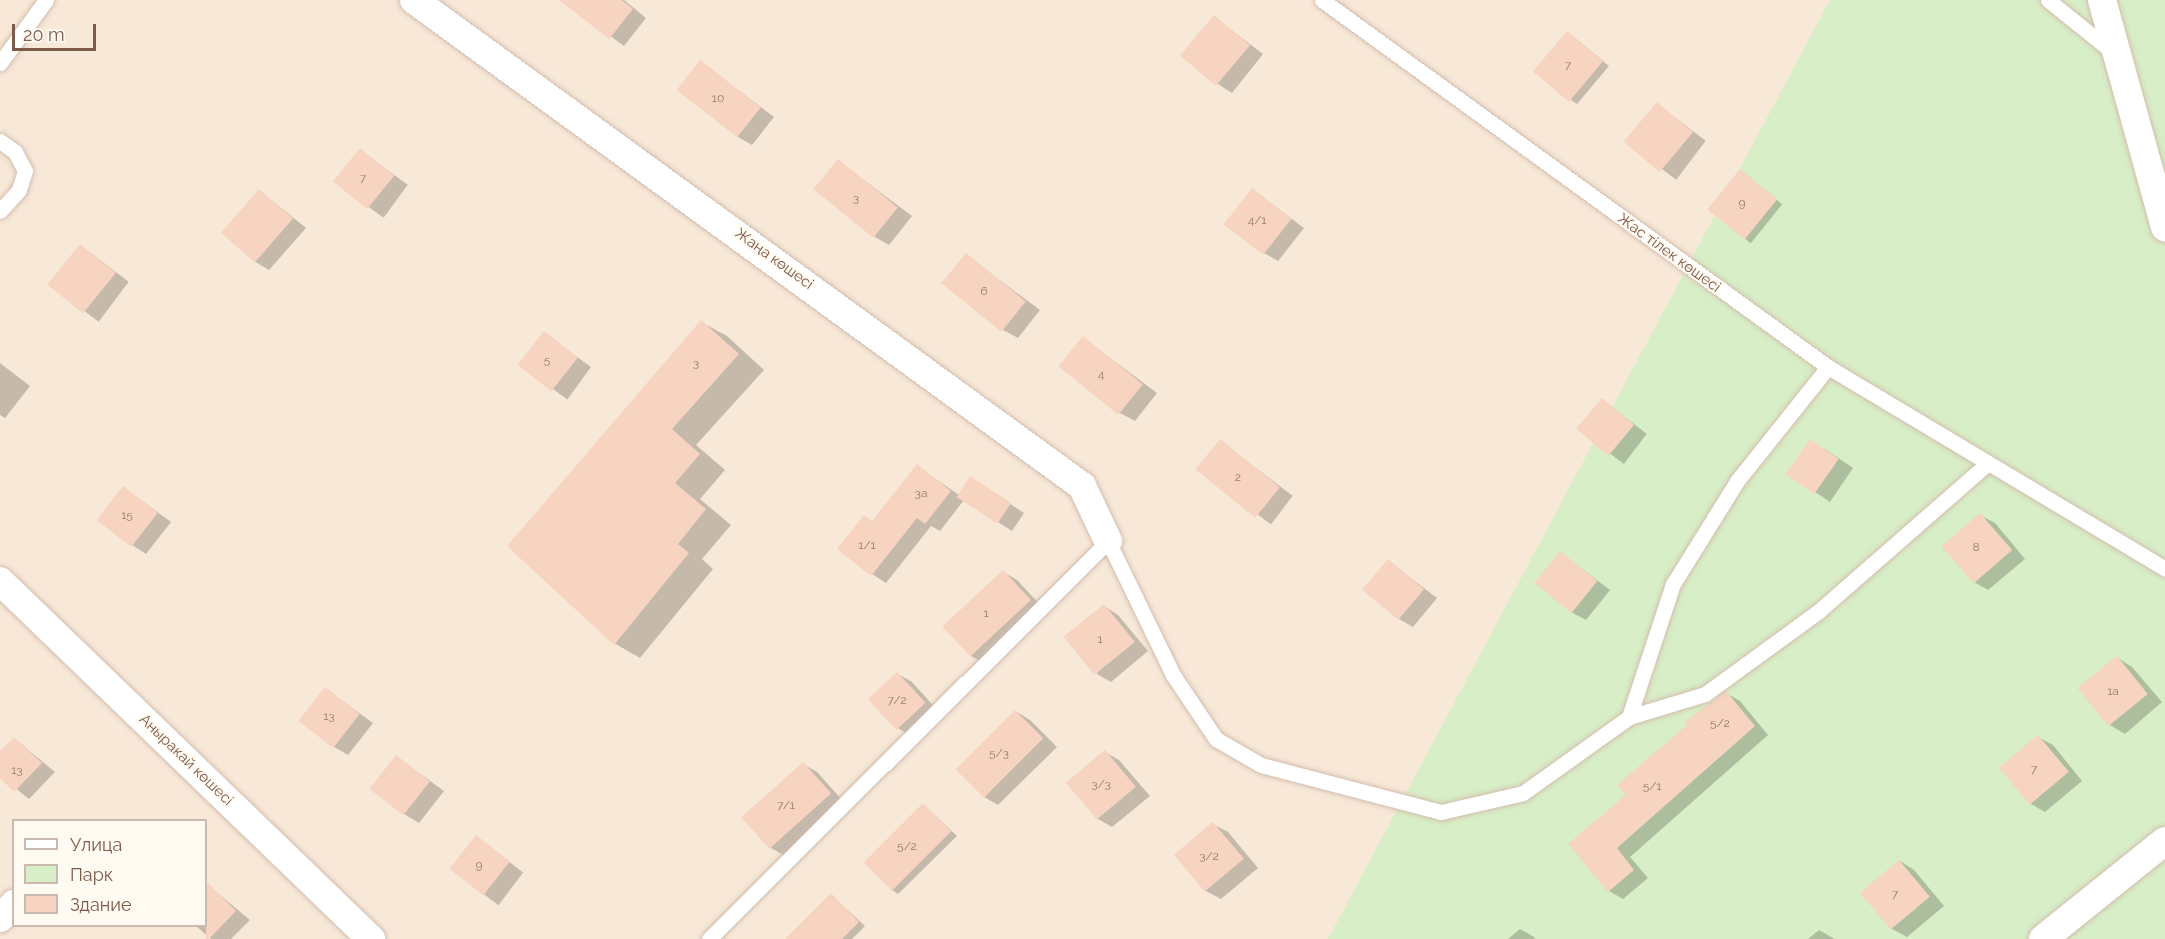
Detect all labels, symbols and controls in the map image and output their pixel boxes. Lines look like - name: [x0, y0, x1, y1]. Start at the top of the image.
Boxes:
- scale bar: [15, 12, 99, 50]
- text: 20 m: [23, 24, 65, 45]
- house number: 7: [1565, 59, 1571, 73]
- house number: 10: [712, 92, 724, 106]
- house number: 7: [360, 172, 366, 186]
- house number: 3: [853, 192, 859, 206]
- house number: 9: [1738, 197, 1746, 211]
- street label: Жас тілек көшесі: [1614, 210, 1724, 296]
- house number: 4/1: [1248, 214, 1266, 228]
- street label: Жаңа көшесі: [731, 224, 817, 294]
- house number: 6: [980, 285, 988, 299]
- house number: 5: [544, 354, 550, 368]
- house number: 3: [693, 357, 699, 371]
- house number: 4: [1098, 368, 1104, 382]
- house number: 2: [1235, 471, 1241, 485]
- house number: 3а: [915, 487, 927, 501]
- house number: 15: [121, 509, 133, 523]
- house number: 1/1: [858, 539, 876, 553]
- house number: 8: [1972, 541, 1980, 555]
- house number: 1: [983, 607, 989, 621]
- house number: 1: [1097, 633, 1103, 647]
- house number: 1а: [2107, 685, 2119, 699]
- house number: 7/2: [888, 694, 906, 708]
- house number: 13: [323, 710, 335, 724]
- street label: Аныракай көшесі: [135, 711, 237, 809]
- house number: 5/2: [1710, 717, 1730, 731]
- house number: 5/3: [989, 747, 1009, 761]
- house number: 7: [2031, 763, 2037, 777]
- house number: 13: [11, 764, 23, 778]
- house number: 3/3: [1091, 778, 1111, 792]
- house number: 5/1: [1643, 780, 1661, 794]
- house number: 7/1: [777, 799, 795, 813]
- legend: [12, 819, 207, 927]
- text: Улица: [70, 834, 122, 855]
- house number: 5/2: [897, 840, 917, 854]
- house number: 3/2: [1199, 850, 1219, 864]
- house number: 9: [475, 859, 483, 873]
- text: Парк: [70, 864, 113, 885]
- house number: 7: [1892, 888, 1898, 902]
- text: Здание: [70, 894, 132, 915]

